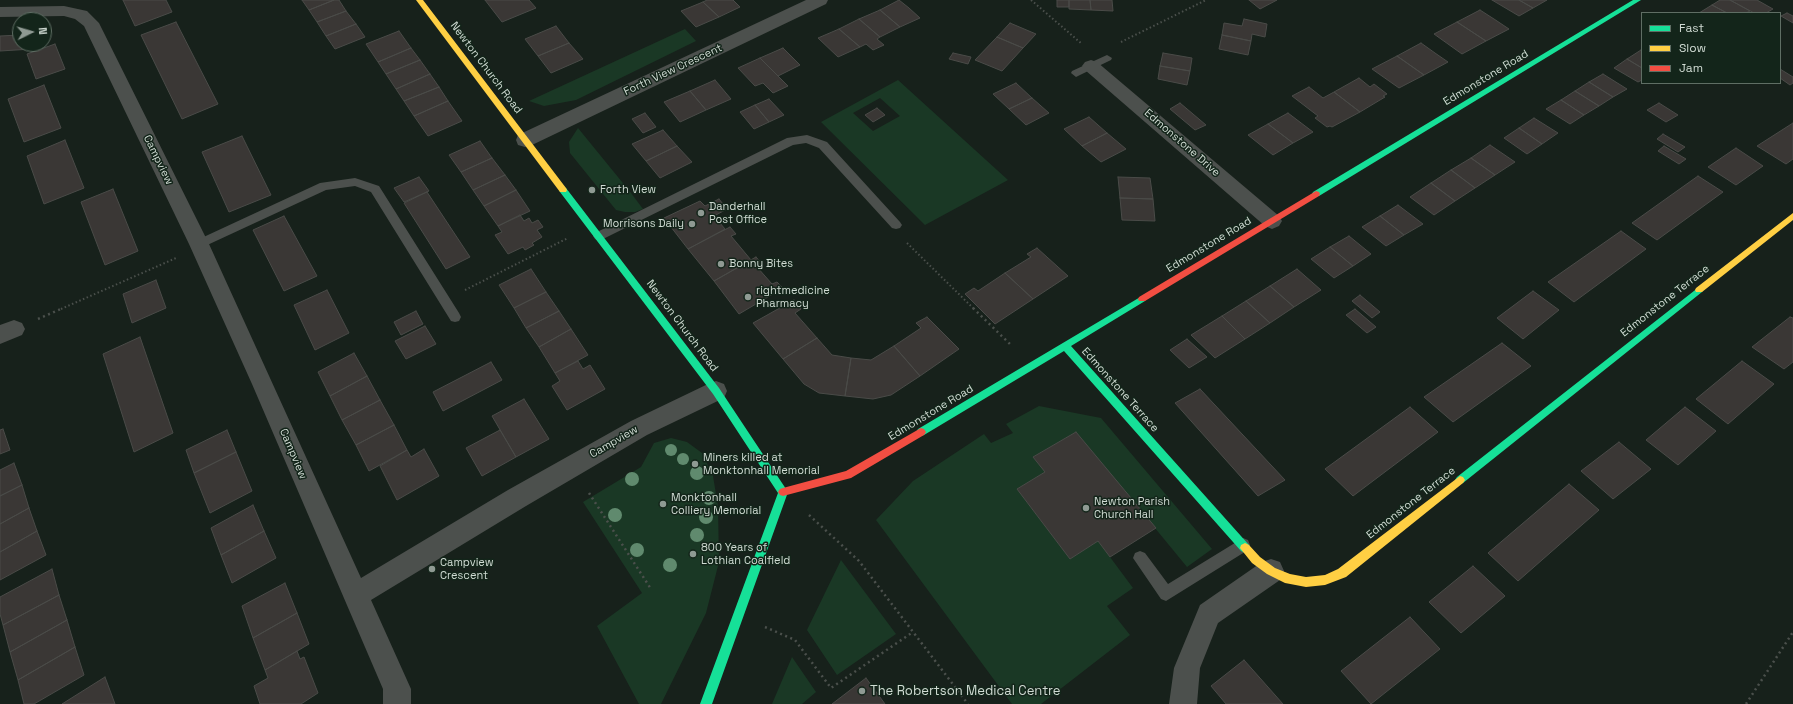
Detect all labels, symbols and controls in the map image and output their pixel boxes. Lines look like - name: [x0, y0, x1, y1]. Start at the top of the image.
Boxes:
- north arrow: [12, 12, 52, 52]
- legend: [1641, 12, 1781, 84]
- street label: Newton Church Road: [447, 20, 525, 116]
- text: Fast: [1679, 20, 1704, 36]
- text: N: [36, 27, 50, 35]
- text: Slow: [1679, 40, 1706, 56]
- street label: Forth View Crescent: [622, 41, 724, 99]
- street label: Edmonstone Road: [1441, 47, 1531, 109]
- text: Jam: [1679, 60, 1703, 76]
- street label: Edmonstone Drive: [1141, 107, 1223, 179]
- street label: Campview: [140, 133, 176, 187]
- place label: Forth View: [600, 183, 656, 197]
- marker: Forth View: [587, 185, 597, 195]
- place label: Danderhall Post Office: [709, 200, 767, 226]
- marker: Danderhall Post Office: [696, 208, 706, 218]
- street label: Edmonstone Road: [1164, 214, 1254, 276]
- place label: Morrisons Daily: [603, 217, 684, 231]
- marker: Morrisons Daily: [687, 219, 697, 229]
- place label: Bonny Bites: [729, 257, 793, 271]
- marker: Bonny Bites: [716, 259, 726, 269]
- street label: Edmonstone Terrace: [1618, 262, 1712, 340]
- street label: Newton Church Road: [643, 278, 721, 374]
- place label: rightmedicine Pharmacy: [756, 284, 830, 310]
- marker: rightmedicine Pharmacy: [743, 292, 753, 302]
- street label: Edmonstone Terrace: [1079, 345, 1161, 435]
- street label: Edmonstone Road: [886, 382, 976, 444]
- street label: Campview: [588, 423, 640, 461]
- street label: Campview: [276, 427, 310, 481]
- place label: Miners killed at Monktonhall Memorial: [703, 451, 820, 477]
- marker: Miners killed at Monktonhall Memorial: [690, 459, 700, 469]
- street label: Edmonstone Terrace: [1364, 464, 1458, 542]
- place label: Monktonhall Colliery Memorial: [671, 491, 761, 517]
- place label: Newton Parish Church Hall: [1094, 495, 1170, 521]
- marker: Monktonhall Colliery Memorial: [658, 499, 668, 509]
- marker: Newton Parish Church Hall: [1081, 503, 1091, 513]
- place label: 800 Years of Lothian Coalfield: [701, 541, 790, 567]
- marker: 800 Years of Lothian Coalfield: [688, 549, 698, 559]
- place label: Campview Crescent: [440, 556, 494, 582]
- marker: Campview Crescent: [427, 564, 437, 574]
- place label: The Robertson Medical Centre: [870, 683, 1060, 699]
- marker: The Robertson Medical Centre: [857, 686, 867, 696]

